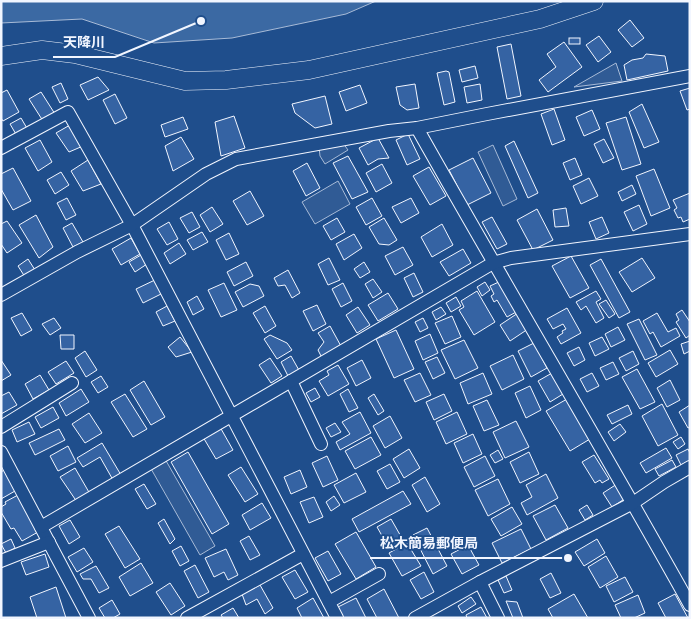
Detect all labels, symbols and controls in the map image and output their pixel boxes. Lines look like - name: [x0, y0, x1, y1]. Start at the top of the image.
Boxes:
- callout: 天降川: [53, 28, 115, 57]
- text: 天降川: [63, 32, 105, 51]
- callout: 松木簡易郵便局: [370, 529, 488, 558]
- text: 松木簡易郵便局: [380, 533, 478, 552]

